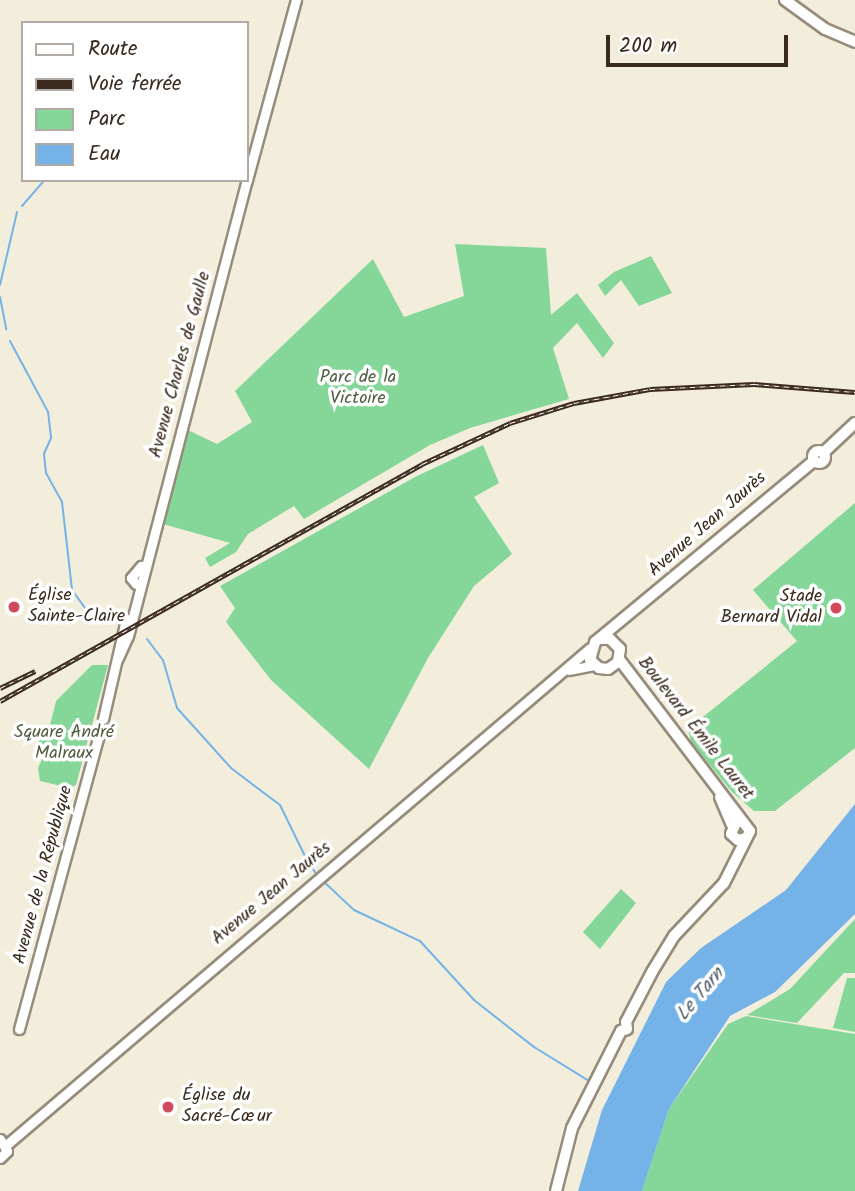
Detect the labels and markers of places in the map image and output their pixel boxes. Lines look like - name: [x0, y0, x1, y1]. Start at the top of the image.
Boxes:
- place label: Église Sainte-Claire: [28, 586, 125, 628]
- place label: Stade Bernard Vidal: [721, 587, 822, 630]
- marker: Église Sainte-Claire: [6, 599, 22, 615]
- marker: Stade Bernard Vidal: [828, 600, 844, 616]
- place label: Église du Sacré-Cœur: [182, 1086, 272, 1128]
- marker: Église du Sacré-Cœur: [160, 1099, 176, 1115]

